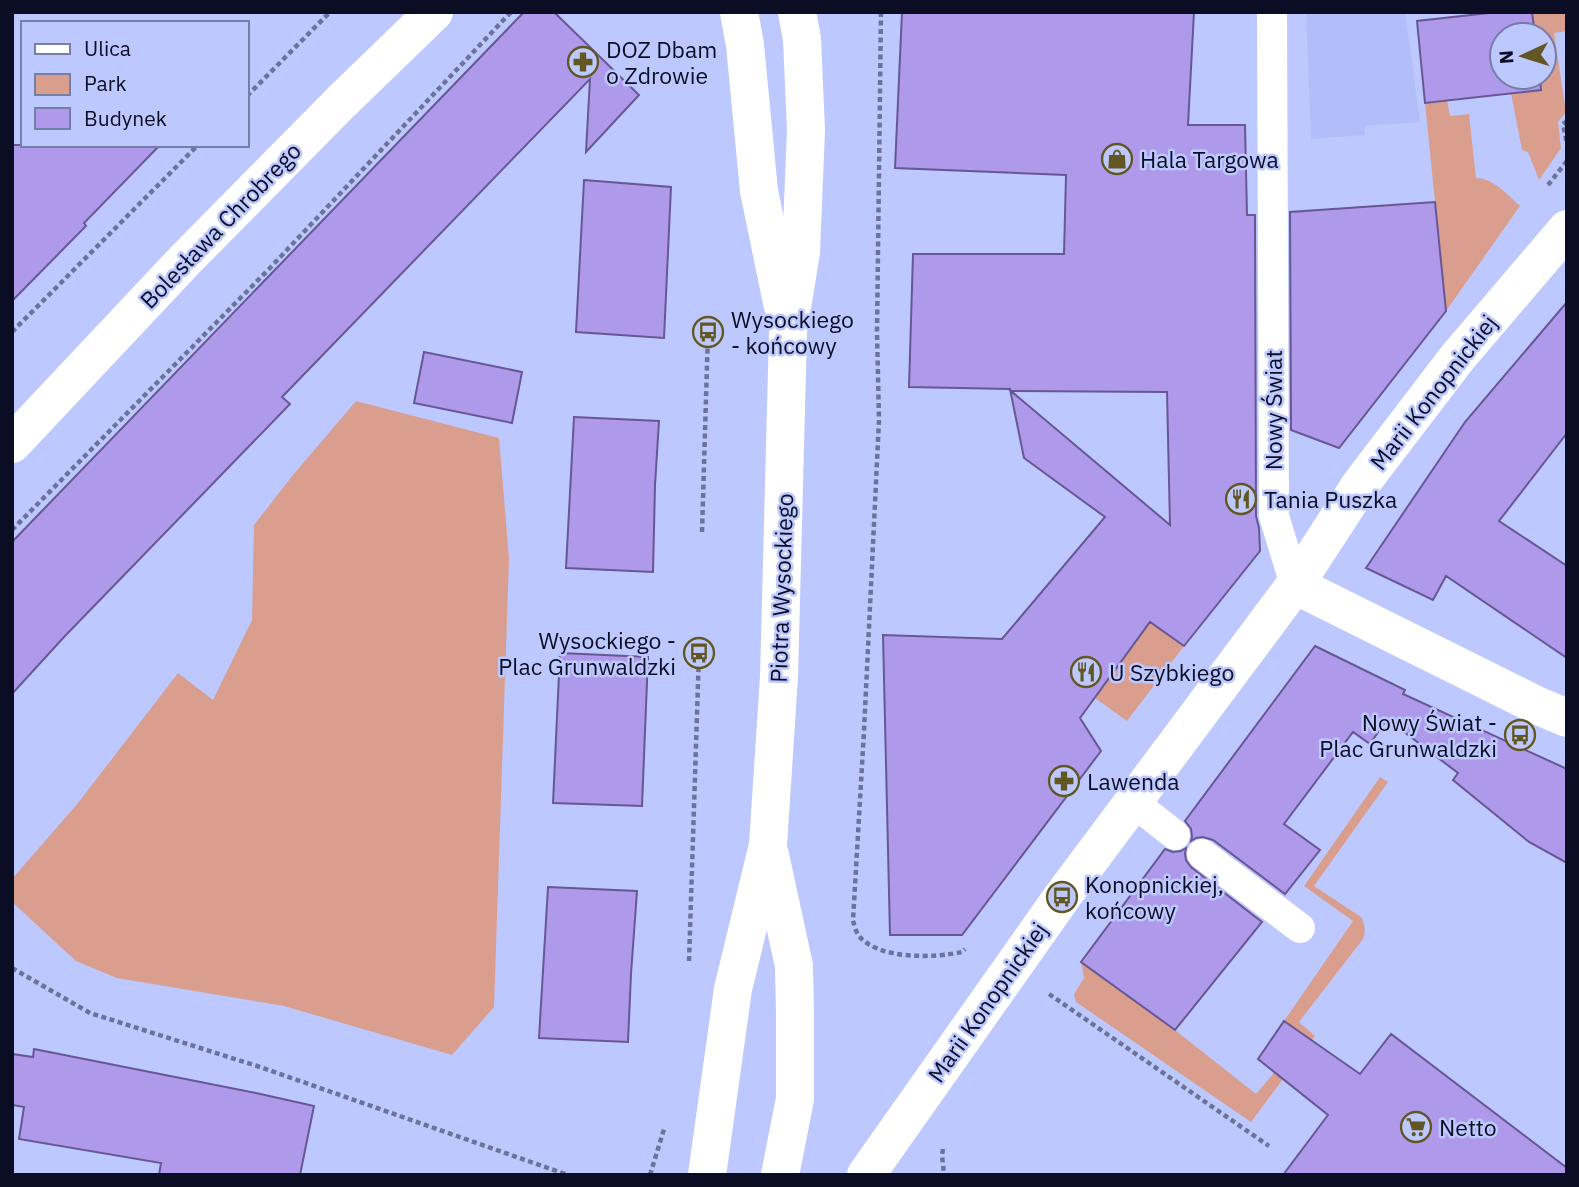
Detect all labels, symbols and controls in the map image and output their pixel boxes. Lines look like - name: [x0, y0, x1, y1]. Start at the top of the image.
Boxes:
- legend: [21, 21, 248, 147]
- north arrow: [1488, 21, 1558, 91]
- text: Ulica: [84, 34, 131, 62]
- place label: DOZ Dbam o Zdrowie: [606, 34, 717, 90]
- pharmacy icon: DOZ Dbam o Zdrowie: [566, 45, 600, 79]
- text: N: [1494, 49, 1518, 65]
- text: Park: [84, 69, 127, 97]
- text: Budynek: [84, 104, 167, 132]
- street label: Bolesława Chrobrego: [133, 136, 307, 314]
- shop icon: Hala Targowa: [1100, 142, 1134, 176]
- place label: Hala Targowa: [1140, 144, 1279, 174]
- place label: Wysockiego - końcowy: [731, 304, 854, 360]
- street label: Marii Konopnickiej: [1363, 308, 1503, 476]
- bus stop icon: Wysockiego - końcowy: [691, 315, 725, 349]
- street label: Nowy Świat: [1258, 350, 1288, 470]
- restaurant icon: Tania Puszka: [1224, 482, 1258, 516]
- place label: Tania Puszka: [1264, 484, 1397, 514]
- street label: Piotra Wysockiego: [763, 493, 799, 683]
- place label: Wysockiego - Plac Grunwaldzki: [498, 625, 676, 681]
- bus stop icon: Wysockiego - Plac Grunwaldzki: [682, 636, 716, 670]
- restaurant icon: U Szybkiego: [1069, 655, 1103, 689]
- place label: U Szybkiego: [1109, 657, 1234, 687]
- place label: Nowy Świat - Plac Grunwaldzki: [1319, 707, 1497, 763]
- bus stop icon: Nowy Świat - Plac Grunwaldzki: [1503, 718, 1537, 752]
- pharmacy icon: Lawenda: [1047, 764, 1081, 798]
- place label: Lawenda: [1087, 766, 1180, 796]
- place label: Konopnickiej, końcowy: [1085, 869, 1224, 925]
- bus stop icon: Konopnickiej, końcowy: [1045, 880, 1079, 914]
- street label: Marii Konopnickiej: [920, 916, 1054, 1088]
- supermarket icon: Netto: [1399, 1110, 1433, 1144]
- place label: Netto: [1439, 1112, 1497, 1142]

